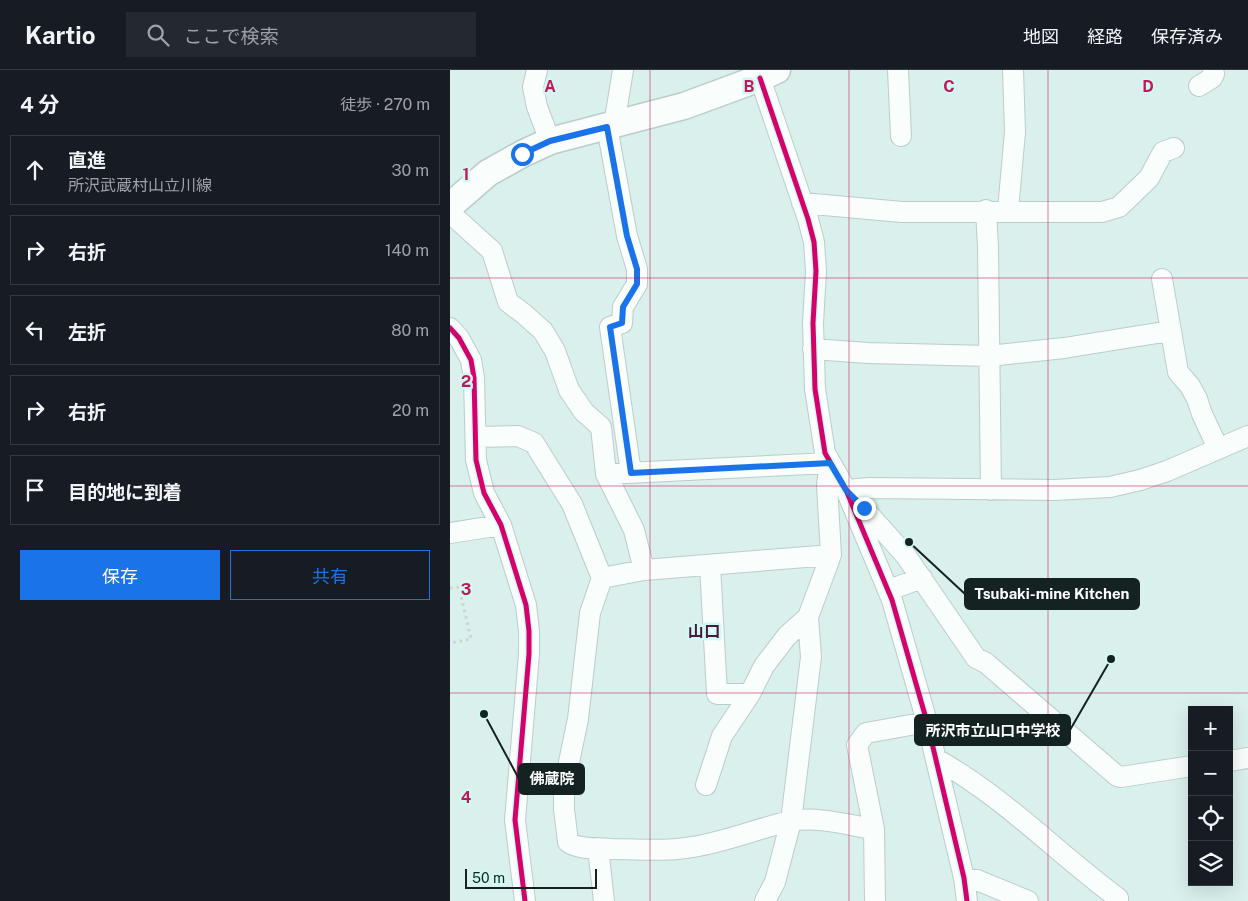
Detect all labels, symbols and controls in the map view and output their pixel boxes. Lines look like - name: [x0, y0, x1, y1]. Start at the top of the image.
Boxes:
- search box: [126, 12, 476, 57]
- text: Kartio: [25, 21, 96, 49]
- icon: search: [144, 21, 172, 49]
- text: ここで検索: [184, 25, 279, 47]
- text: 地図: [1023, 26, 1059, 47]
- text: 経路: [1087, 26, 1123, 47]
- text: 保存済み: [1151, 26, 1223, 47]
- text: A: [544, 77, 556, 96]
- text: B: [744, 77, 755, 96]
- text: C: [943, 77, 955, 96]
- text: D: [1142, 77, 1154, 96]
- text: 4 分: [20, 92, 60, 117]
- text: 徒歩 · 270 m: [340, 95, 430, 114]
- route start: [511, 143, 534, 166]
- text: 直進: [68, 149, 106, 171]
- icon: ahead: [21, 156, 49, 184]
- text: 30 m: [392, 161, 429, 180]
- text: 1: [463, 165, 469, 184]
- text: 所沢武蔵村山立川線: [68, 176, 212, 195]
- icon: right: [21, 236, 49, 264]
- text: 右折: [68, 241, 106, 263]
- text: 140 m: [385, 241, 429, 260]
- icon: left: [21, 316, 49, 344]
- text: 左折: [68, 321, 106, 343]
- text: 80 m: [391, 321, 429, 340]
- text: 2: [461, 372, 471, 391]
- icon: right: [21, 396, 49, 424]
- text: 右折: [68, 401, 106, 423]
- text: 20 m: [392, 401, 429, 420]
- icon: arrive: [21, 476, 49, 504]
- text: 目的地に到着: [68, 481, 182, 503]
- route end: [853, 497, 876, 520]
- button: 保存: [20, 550, 220, 600]
- button: 共有: [230, 550, 430, 600]
- callout: Tsubaki-mine Kitchen: [965, 579, 1139, 609]
- text: 3: [461, 580, 471, 599]
- text: Tsubaki-mine Kitchen: [975, 585, 1130, 602]
- district label: 山口: [688, 622, 720, 641]
- map controls: [1188, 706, 1233, 886]
- button: +: [1188, 706, 1233, 751]
- callout: 所沢市立山口中学校: [915, 715, 1070, 745]
- text: 所沢市立山口中学校: [925, 722, 1061, 739]
- button: −: [1188, 751, 1233, 796]
- callout: 佛蔵院: [519, 764, 584, 794]
- text: 佛蔵院: [529, 770, 575, 787]
- text: 4: [461, 788, 472, 807]
- button: locate: [1188, 796, 1233, 841]
- button: layers: [1188, 841, 1233, 886]
- scale bar: [465, 866, 598, 889]
- text: 50 m: [472, 870, 505, 886]

